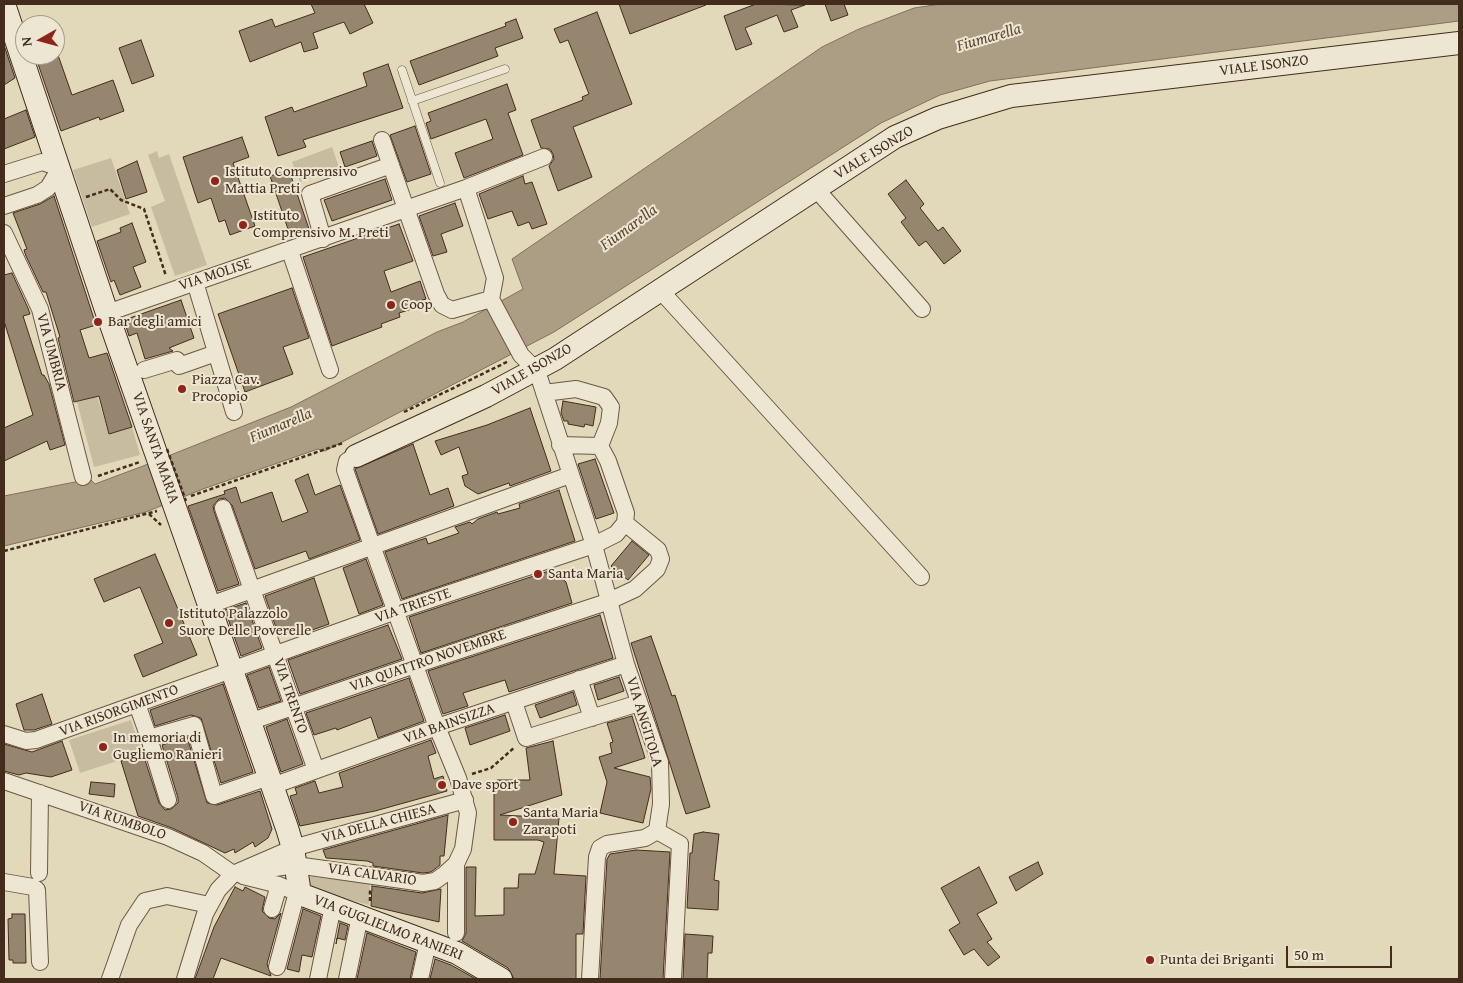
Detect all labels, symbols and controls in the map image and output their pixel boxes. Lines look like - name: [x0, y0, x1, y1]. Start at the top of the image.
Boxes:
- north arrow: [15, 15, 65, 65]
- water label: Fiumarella: [955, 20, 1023, 56]
- text: N: [16, 36, 37, 48]
- street label: VIALE ISONZO: [1218, 52, 1310, 80]
- street label: VIALE ISONZO: [831, 122, 917, 184]
- place label: Istituto Comprensivo Mattia Preti: [225, 163, 357, 198]
- marker: Istituto Comprensivo Mattia Preti: [209, 175, 221, 187]
- water label: Fiumarella: [597, 201, 661, 255]
- place label: Istituto Comprensivo M. Preti: [253, 207, 389, 242]
- marker: Istituto Comprensivo M. Preti: [237, 219, 249, 231]
- street label: VIA MOLISE: [177, 255, 253, 295]
- place label: Coop: [401, 296, 433, 314]
- marker: Coop: [385, 299, 397, 311]
- street label: VIA UMBRIA: [32, 311, 70, 393]
- place label: Bar degli amici: [108, 313, 202, 331]
- marker: Bar degli amici: [92, 316, 104, 328]
- street label: VIALE ISONZO: [489, 340, 575, 400]
- place label: Piazza Cav. Procopio: [192, 371, 260, 406]
- marker: Piazza Cav. Procopio: [176, 383, 188, 395]
- street label: VIA SANTA MARIA: [127, 390, 183, 506]
- water label: Fiumarella: [247, 404, 315, 448]
- place label: Santa Maria: [548, 565, 623, 583]
- marker: Santa Maria: [532, 568, 544, 580]
- street label: VIA TRIESTE: [373, 585, 453, 627]
- place label: Istituto Palazzolo Suore Delle Poverelle: [179, 605, 311, 640]
- marker: Istituto Palazzolo Suore Delle Poverelle: [163, 617, 175, 629]
- street label: VIA QUATTRO NOVEMBRE: [347, 626, 509, 696]
- street label: VIA TRENTO: [269, 656, 311, 736]
- street label: VIA ANGITOLA: [622, 675, 666, 769]
- street label: VIA RISORGIMENTO: [57, 681, 181, 741]
- street label: VIA BAINSIZZA: [401, 700, 497, 748]
- place label: In memoria di Gugliemo Ranieri: [113, 729, 222, 764]
- marker: In memoria di Gugliemo Ranieri: [97, 741, 109, 753]
- place label: Dave sport: [452, 776, 519, 794]
- marker: Dave sport: [436, 779, 448, 791]
- street label: VIA RUMBOLO: [76, 798, 168, 844]
- street label: VIA DELLA CHIESA: [320, 800, 438, 848]
- place label: Santa Maria Zarapoti: [523, 804, 598, 839]
- marker: Santa Maria Zarapoti: [507, 816, 519, 828]
- street label: VIA CALVARIO: [326, 860, 418, 890]
- street label: VIA GUGLIELMO RANIERI: [311, 891, 465, 965]
- scale bar: [1288, 936, 1394, 968]
- text: 50 m: [1294, 944, 1324, 965]
- place label: Punta dei Briganti: [1160, 951, 1274, 969]
- marker: Punta dei Briganti: [1144, 954, 1156, 966]

